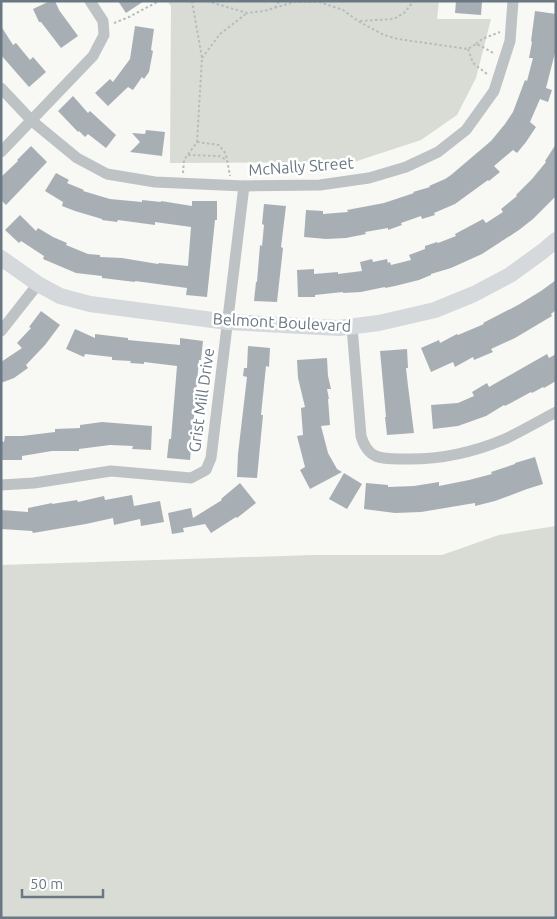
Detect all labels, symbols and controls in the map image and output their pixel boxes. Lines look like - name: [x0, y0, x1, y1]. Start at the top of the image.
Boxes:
- street label: McNally Street: [248, 153, 355, 179]
- street label: Belmont Boulevard: [212, 309, 352, 335]
- street label: Grist Mill Drive: [185, 347, 217, 453]
- scale bar: [22, 866, 104, 898]
- text: 50 m: [30, 875, 63, 892]

